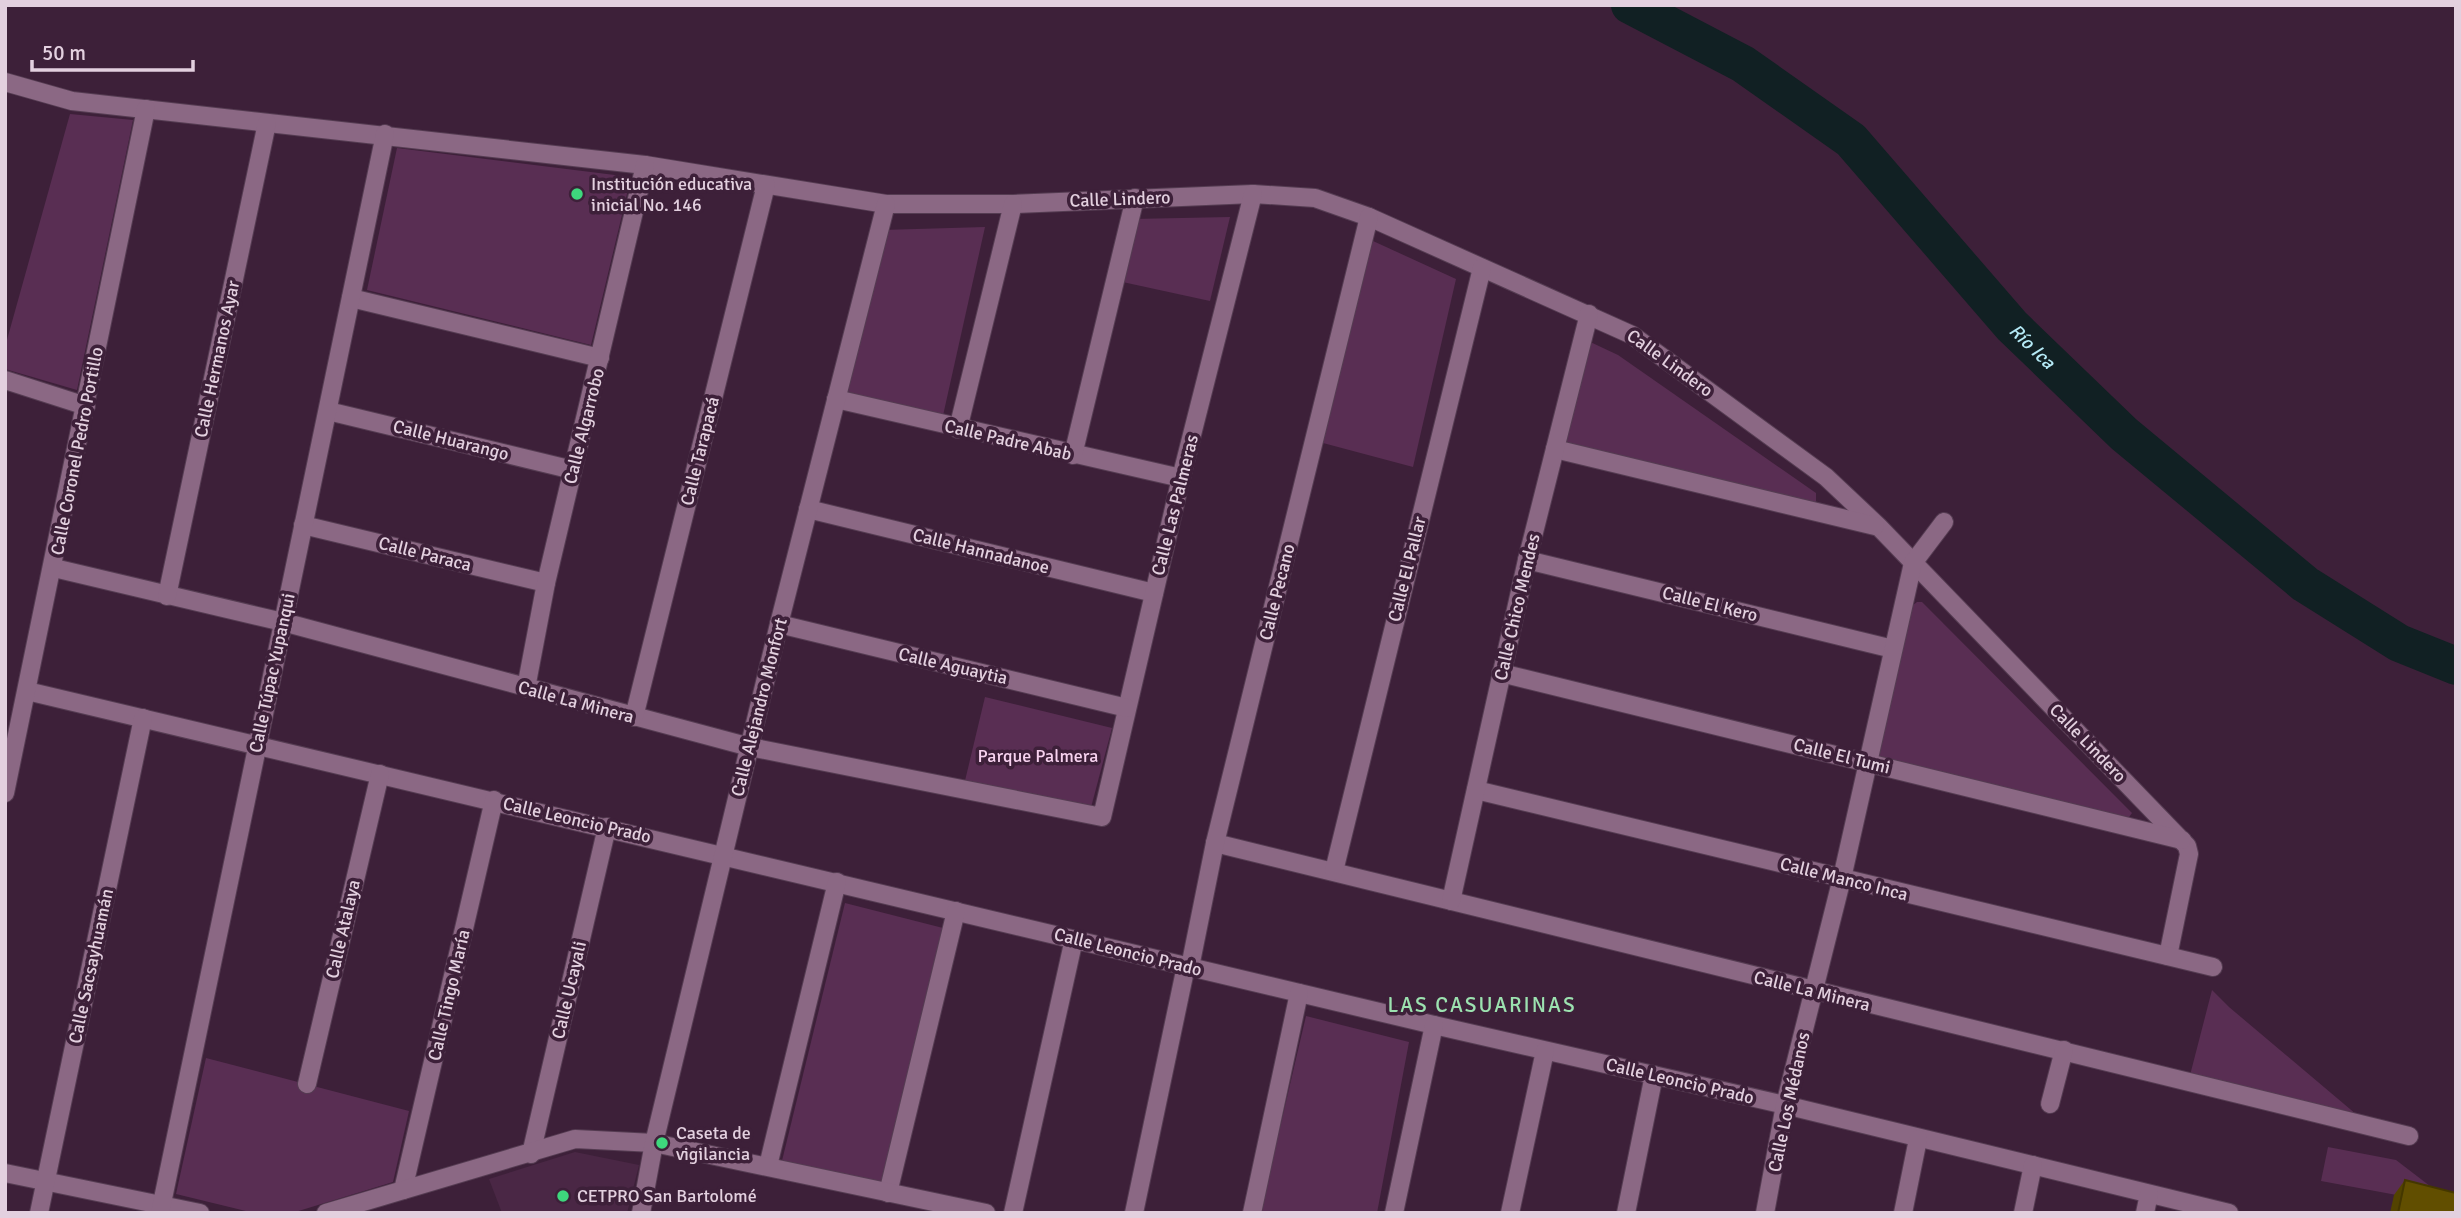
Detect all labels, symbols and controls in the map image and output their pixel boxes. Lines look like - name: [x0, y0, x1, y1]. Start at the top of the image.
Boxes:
- scale bar: [32, 28, 192, 72]
- text: 50 m: [42, 40, 86, 66]
- place label: Institución educativa inicial No. 146: [591, 173, 752, 216]
- marker: Institución educativa inicial No. 146: [569, 186, 585, 202]
- street label: Calle Lindero: [1069, 186, 1171, 212]
- street label: Calle Hermanos Ayar: [190, 278, 244, 440]
- water label: Río Ica: [2004, 319, 2061, 375]
- street label: Calle Lindero: [1623, 324, 1717, 402]
- street label: Calle Coronel Pedro Portillo: [46, 345, 108, 557]
- street label: Calle Algarrobo: [559, 366, 609, 486]
- street label: Calle Tarapacá: [676, 394, 724, 508]
- street label: Calle Huarango: [391, 415, 511, 465]
- street label: Calle Padre Abab: [942, 415, 1074, 465]
- street label: Calle Las Palmeras: [1147, 432, 1203, 578]
- street label: Calle El Pallar: [1383, 514, 1431, 624]
- street label: Calle Hannadanoe: [910, 523, 1052, 579]
- street label: Calle Chico Mendes: [1489, 531, 1545, 683]
- street label: Calle Paraca: [376, 532, 474, 576]
- street label: Calle Pecano: [1254, 542, 1300, 642]
- street label: Calle El Kero: [1660, 582, 1760, 626]
- street label: Calle Túpac Yupanqui: [244, 591, 300, 755]
- street label: Calle Alejandro Monfort: [726, 615, 792, 799]
- street label: Calle Aguaytia: [896, 643, 1010, 689]
- street label: Calle La Minera: [516, 676, 636, 728]
- street label: Calle Lindero: [2045, 699, 2131, 787]
- street label: Calle El Tumi: [1791, 733, 1893, 779]
- park label: Parque Palmera: [978, 745, 1098, 767]
- street label: Calle Leoncio Prado: [501, 792, 653, 848]
- street label: Calle Manco Inca: [1778, 852, 1910, 906]
- street label: Calle Atalaya: [321, 877, 365, 981]
- street label: Calle Sacsayhuamán: [64, 887, 118, 1045]
- street label: Calle Leoncio Prado: [1052, 923, 1204, 981]
- street label: Calle Tingo María: [423, 927, 475, 1063]
- street label: Calle Ucayali: [547, 939, 591, 1041]
- street label: Calle La Minera: [1752, 966, 1872, 1016]
- district label: LAS CASUARINAS: [1387, 992, 1577, 1018]
- street label: Calle Los Médanos: [1763, 1030, 1815, 1174]
- street label: Calle Leoncio Prado: [1604, 1053, 1756, 1109]
- place label: Caseta de vigilancia: [676, 1122, 751, 1165]
- marker: Caseta de vigilancia: [654, 1135, 670, 1151]
- place label: CETPRO San Bartolomé: [577, 1185, 757, 1207]
- marker: CETPRO San Bartolomé: [555, 1188, 571, 1204]

